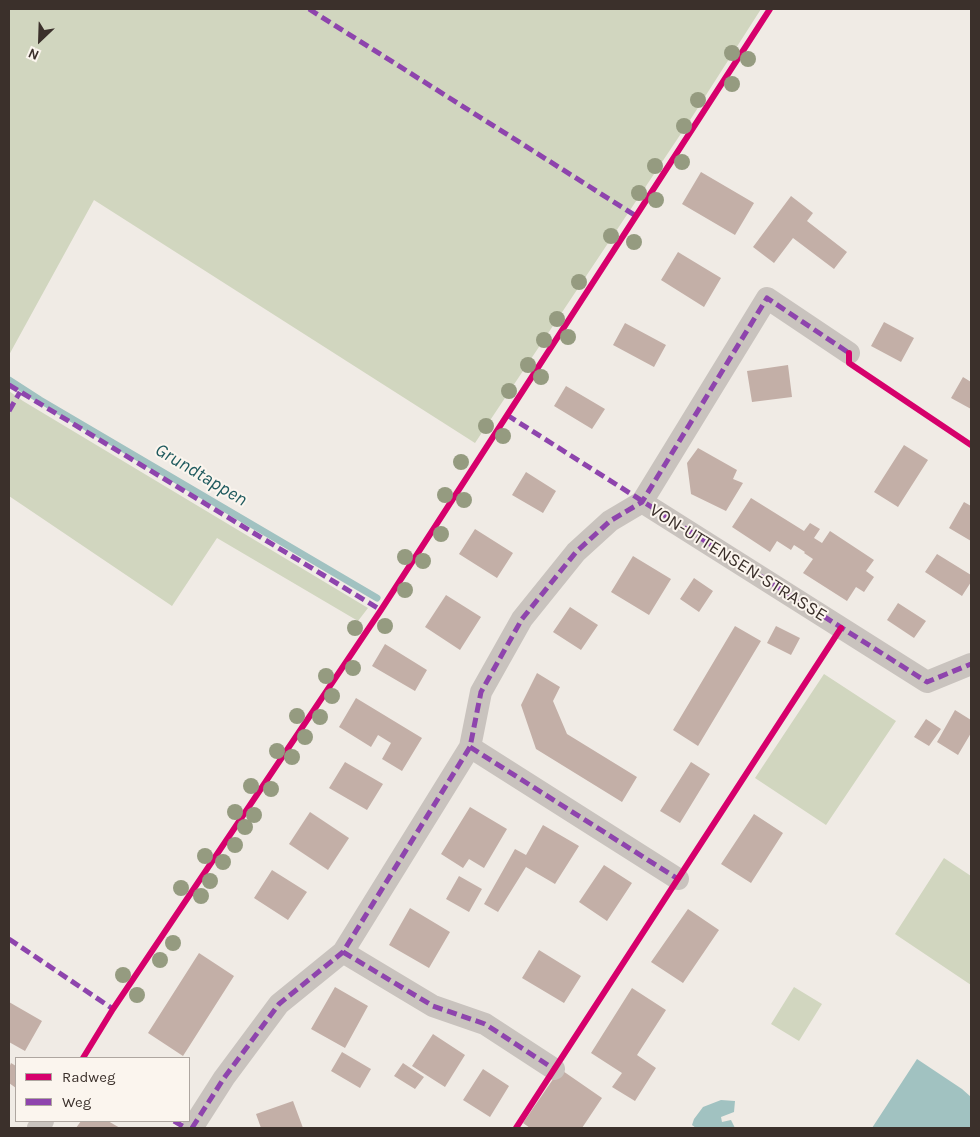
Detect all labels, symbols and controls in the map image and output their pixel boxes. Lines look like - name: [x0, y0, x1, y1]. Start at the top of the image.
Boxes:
- north arrow: [15, 15, 65, 65]
- text: N: [26, 44, 42, 64]
- water label: Grundtappen: [151, 438, 251, 512]
- street label: VON-UTTENSEN-STRASSE: [645, 500, 831, 626]
- legend: [15, 1057, 190, 1122]
- text: Radweg: [62, 1068, 115, 1086]
- text: Weg: [62, 1093, 91, 1111]

